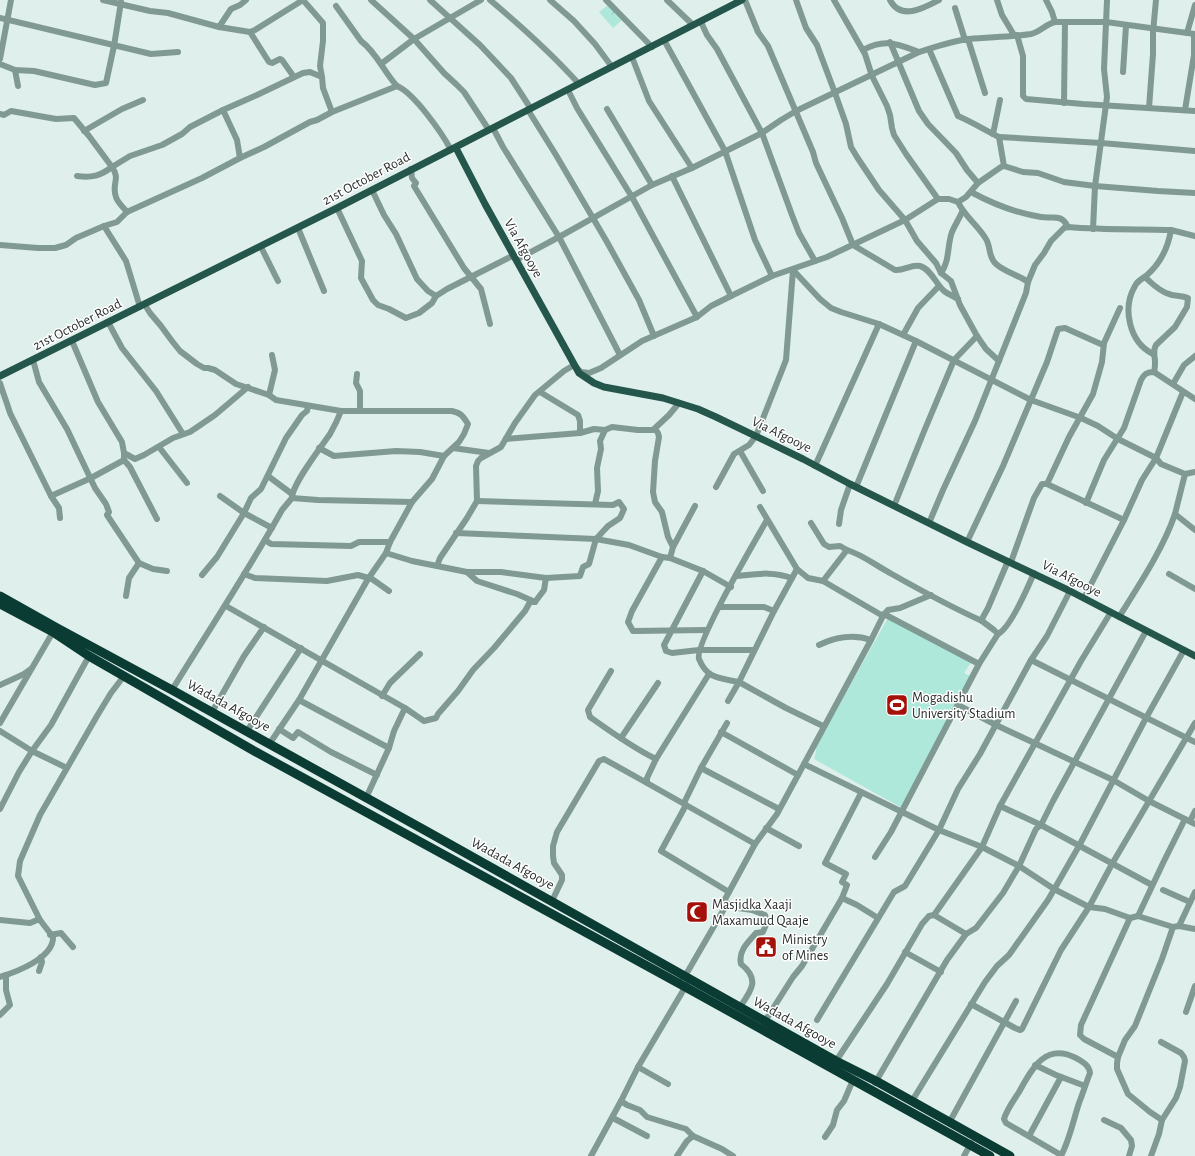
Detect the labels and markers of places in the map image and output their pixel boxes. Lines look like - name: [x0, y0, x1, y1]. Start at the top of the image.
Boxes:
- place label: Mogadishu University Stadium: [912, 691, 1015, 721]
- sports icon: Mogadishu University Stadium: [884, 692, 910, 718]
- place label: Masjidka Xaaji Maxamuud Qaaje: [712, 898, 809, 928]
- mosque icon: Masjidka Xaaji Maxamuud Qaaje: [684, 899, 710, 925]
- place label: Ministry of Mines: [782, 933, 828, 963]
- public building icon: Ministry of Mines: [753, 934, 779, 960]

